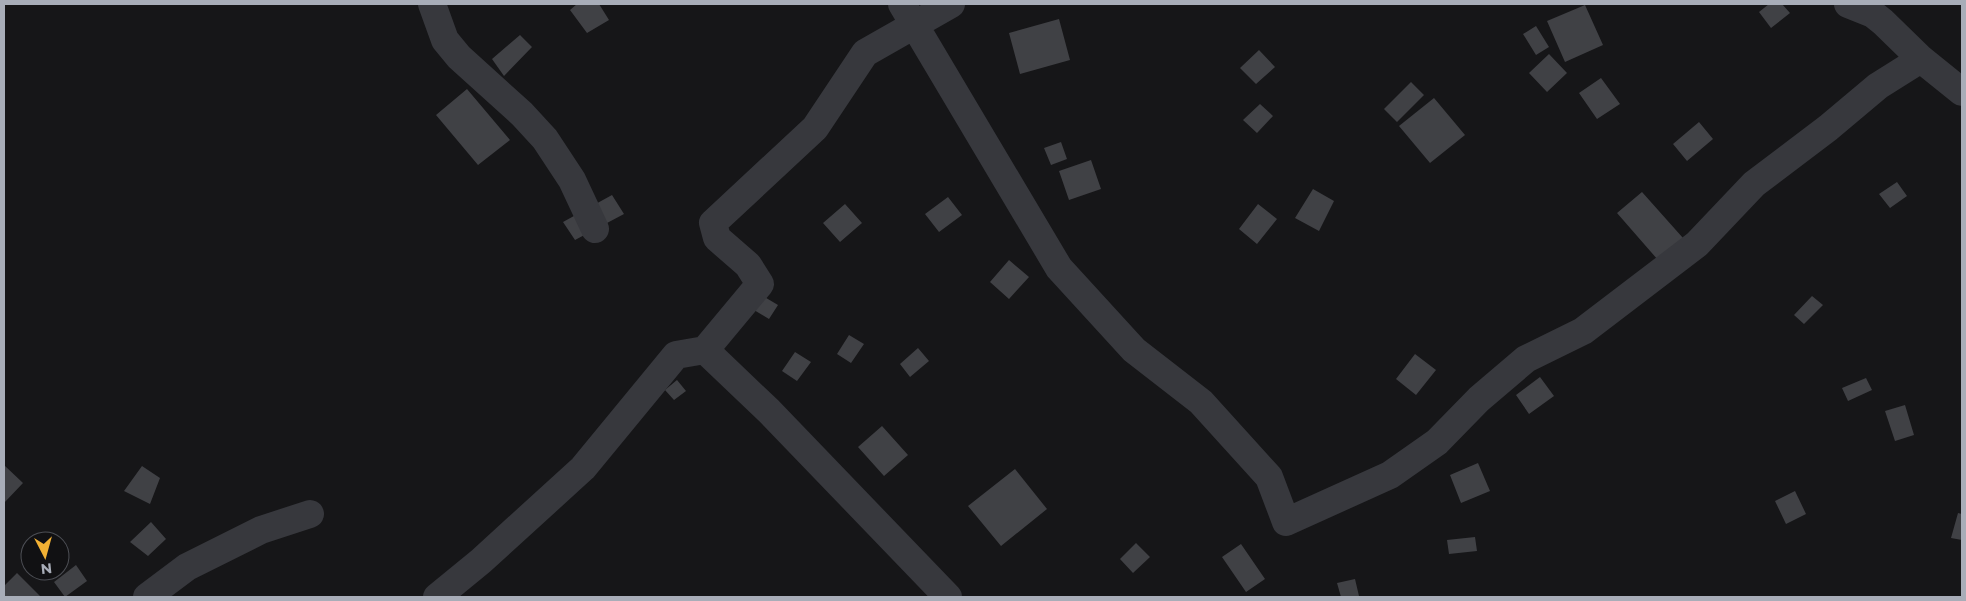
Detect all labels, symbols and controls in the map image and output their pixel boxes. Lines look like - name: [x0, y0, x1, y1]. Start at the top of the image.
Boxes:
- north arrow: [20, 531, 70, 581]
- text: N: [40, 559, 53, 578]

